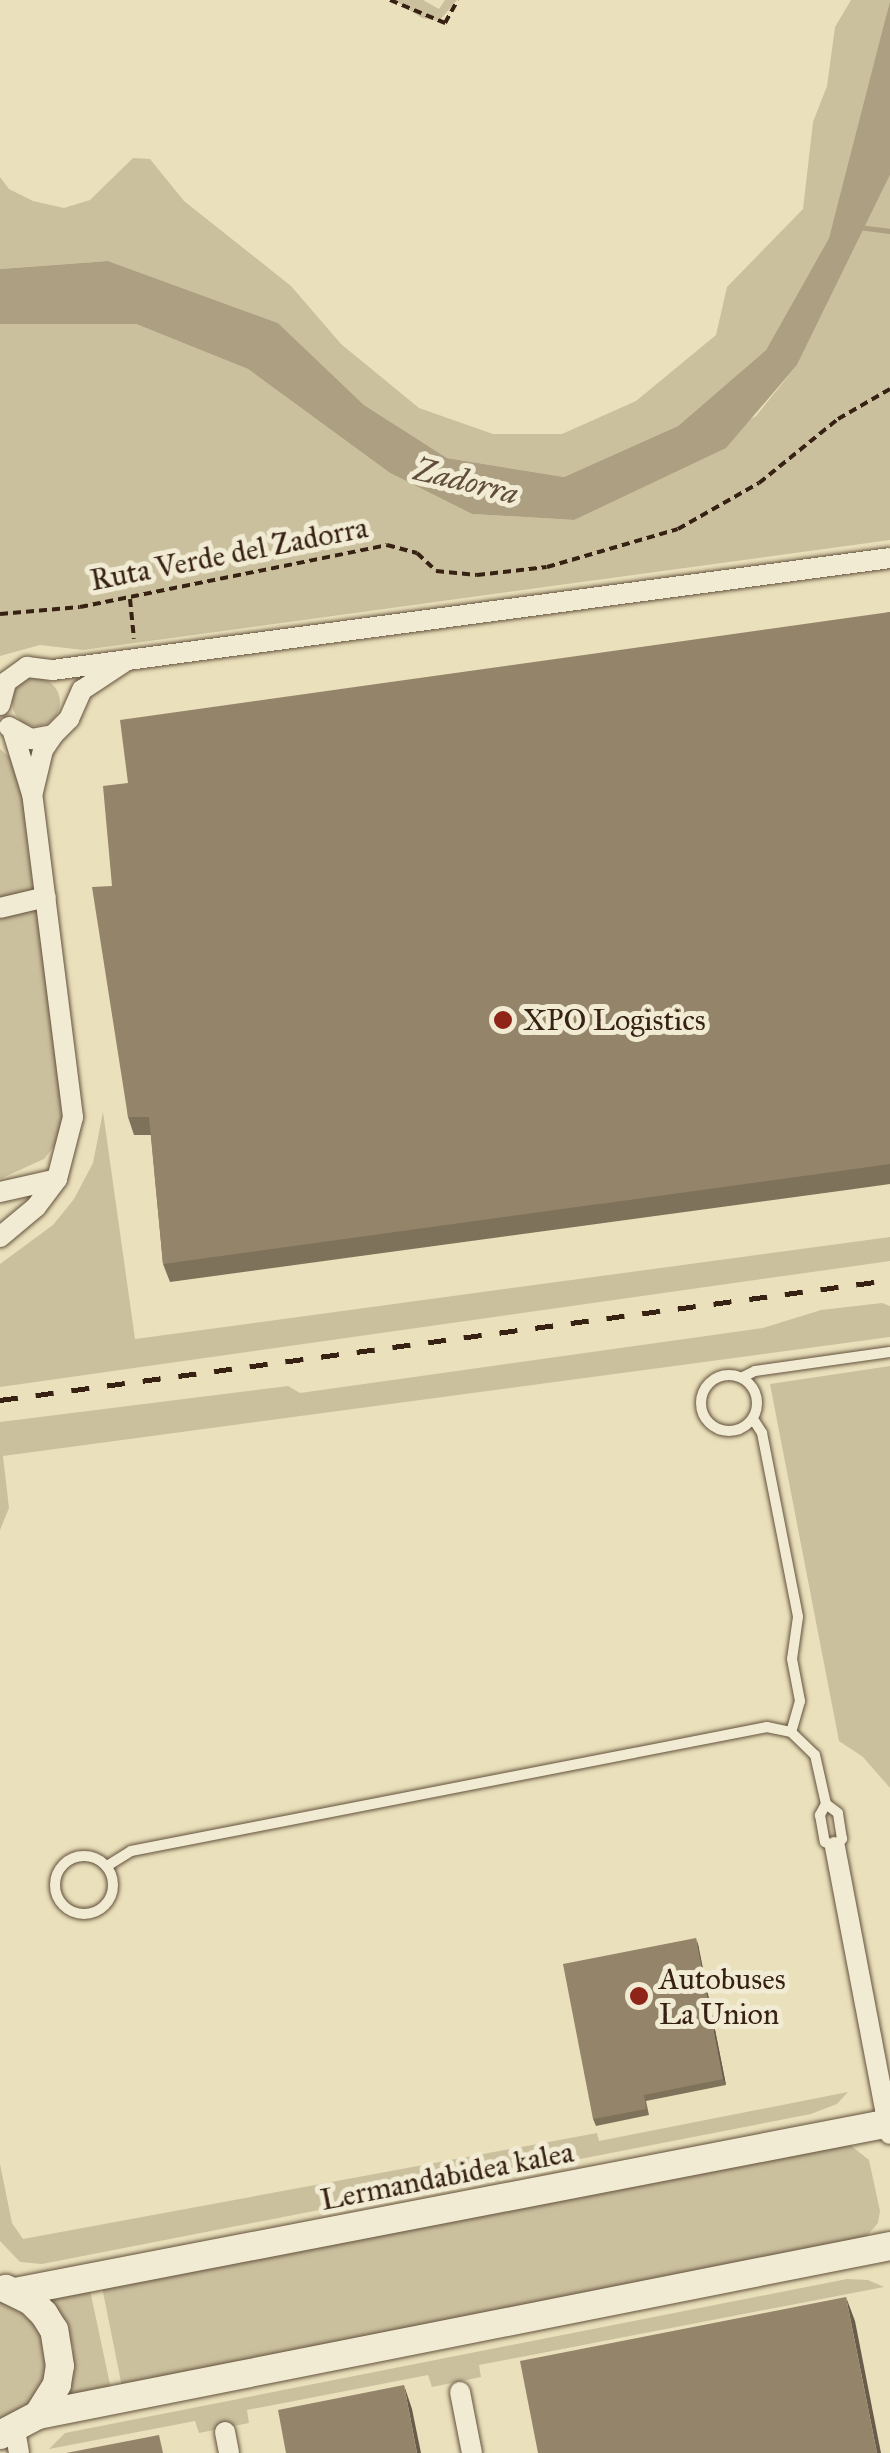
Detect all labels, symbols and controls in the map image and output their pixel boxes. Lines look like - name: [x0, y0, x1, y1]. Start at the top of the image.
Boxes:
- water label: Zadorra: [410, 450, 522, 514]
- street label: Ruta Verde del Zadorra: [87, 509, 371, 599]
- place label: XPO Logistics: [523, 1002, 706, 1038]
- marker: XPO Logistics: [492, 1009, 514, 1031]
- place label: Autobuses La Union: [659, 1961, 786, 2032]
- marker: Autobuses La Union: [628, 1985, 650, 2007]
- street label: Lermandabidea kalea: [318, 2134, 576, 2218]

